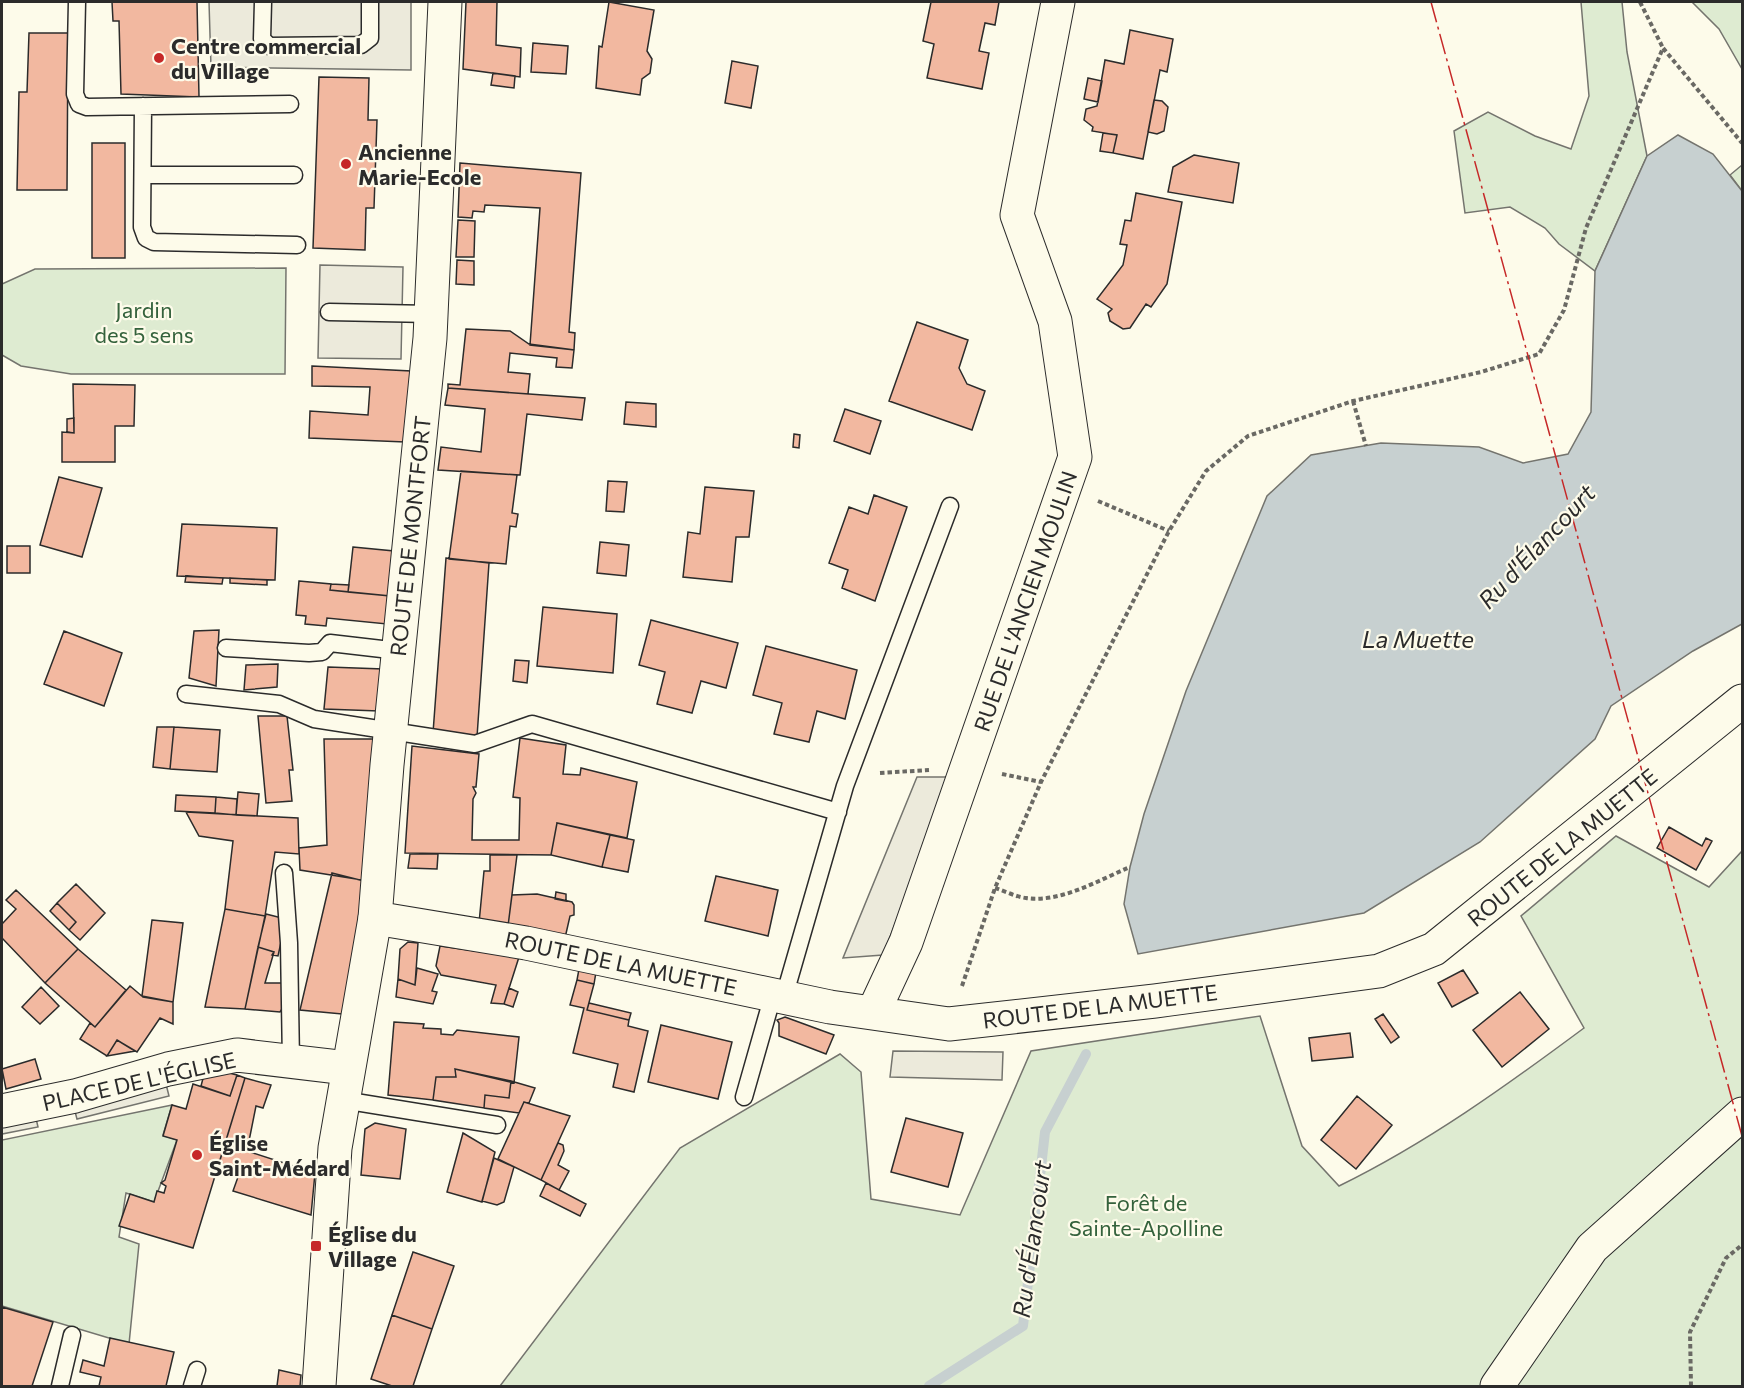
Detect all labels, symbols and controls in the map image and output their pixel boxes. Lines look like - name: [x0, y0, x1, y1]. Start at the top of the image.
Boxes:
- place label: Centre commercial du Village: [171, 32, 361, 84]
- marker: Centre commercial du Village: [152, 51, 166, 65]
- place label: Ancienne Marie-Ecole: [358, 138, 481, 190]
- marker: Ancienne Marie-Ecole: [339, 157, 353, 171]
- park label: Jardin des 5 sens: [94, 296, 194, 348]
- street label: ROUTE DE MONTFORT: [384, 414, 436, 658]
- street label: RUE DE L'ANCIEN MOULIN: [968, 467, 1082, 735]
- water label: Ru d'Élancourt: [1471, 477, 1601, 614]
- water label: La Muette: [1362, 624, 1474, 653]
- street label: ROUTE DE LA MUETTE: [1462, 762, 1662, 932]
- street label: ROUTE DE LA MUETTE: [503, 925, 739, 1001]
- street label: ROUTE DE LA MUETTE: [981, 978, 1219, 1034]
- street label: PLACE DE L'ÉGLISE: [40, 1046, 238, 1116]
- place label: Église Saint-Médard: [209, 1129, 350, 1181]
- marker: Église Saint-Médard: [190, 1148, 204, 1162]
- water label: Ru d'Élancourt: [1006, 1157, 1057, 1319]
- park label: Forêt de Sainte-Apolline: [1069, 1189, 1223, 1241]
- place label: Église du Village: [328, 1220, 417, 1272]
- marker: Église du Village: [309, 1239, 323, 1253]

